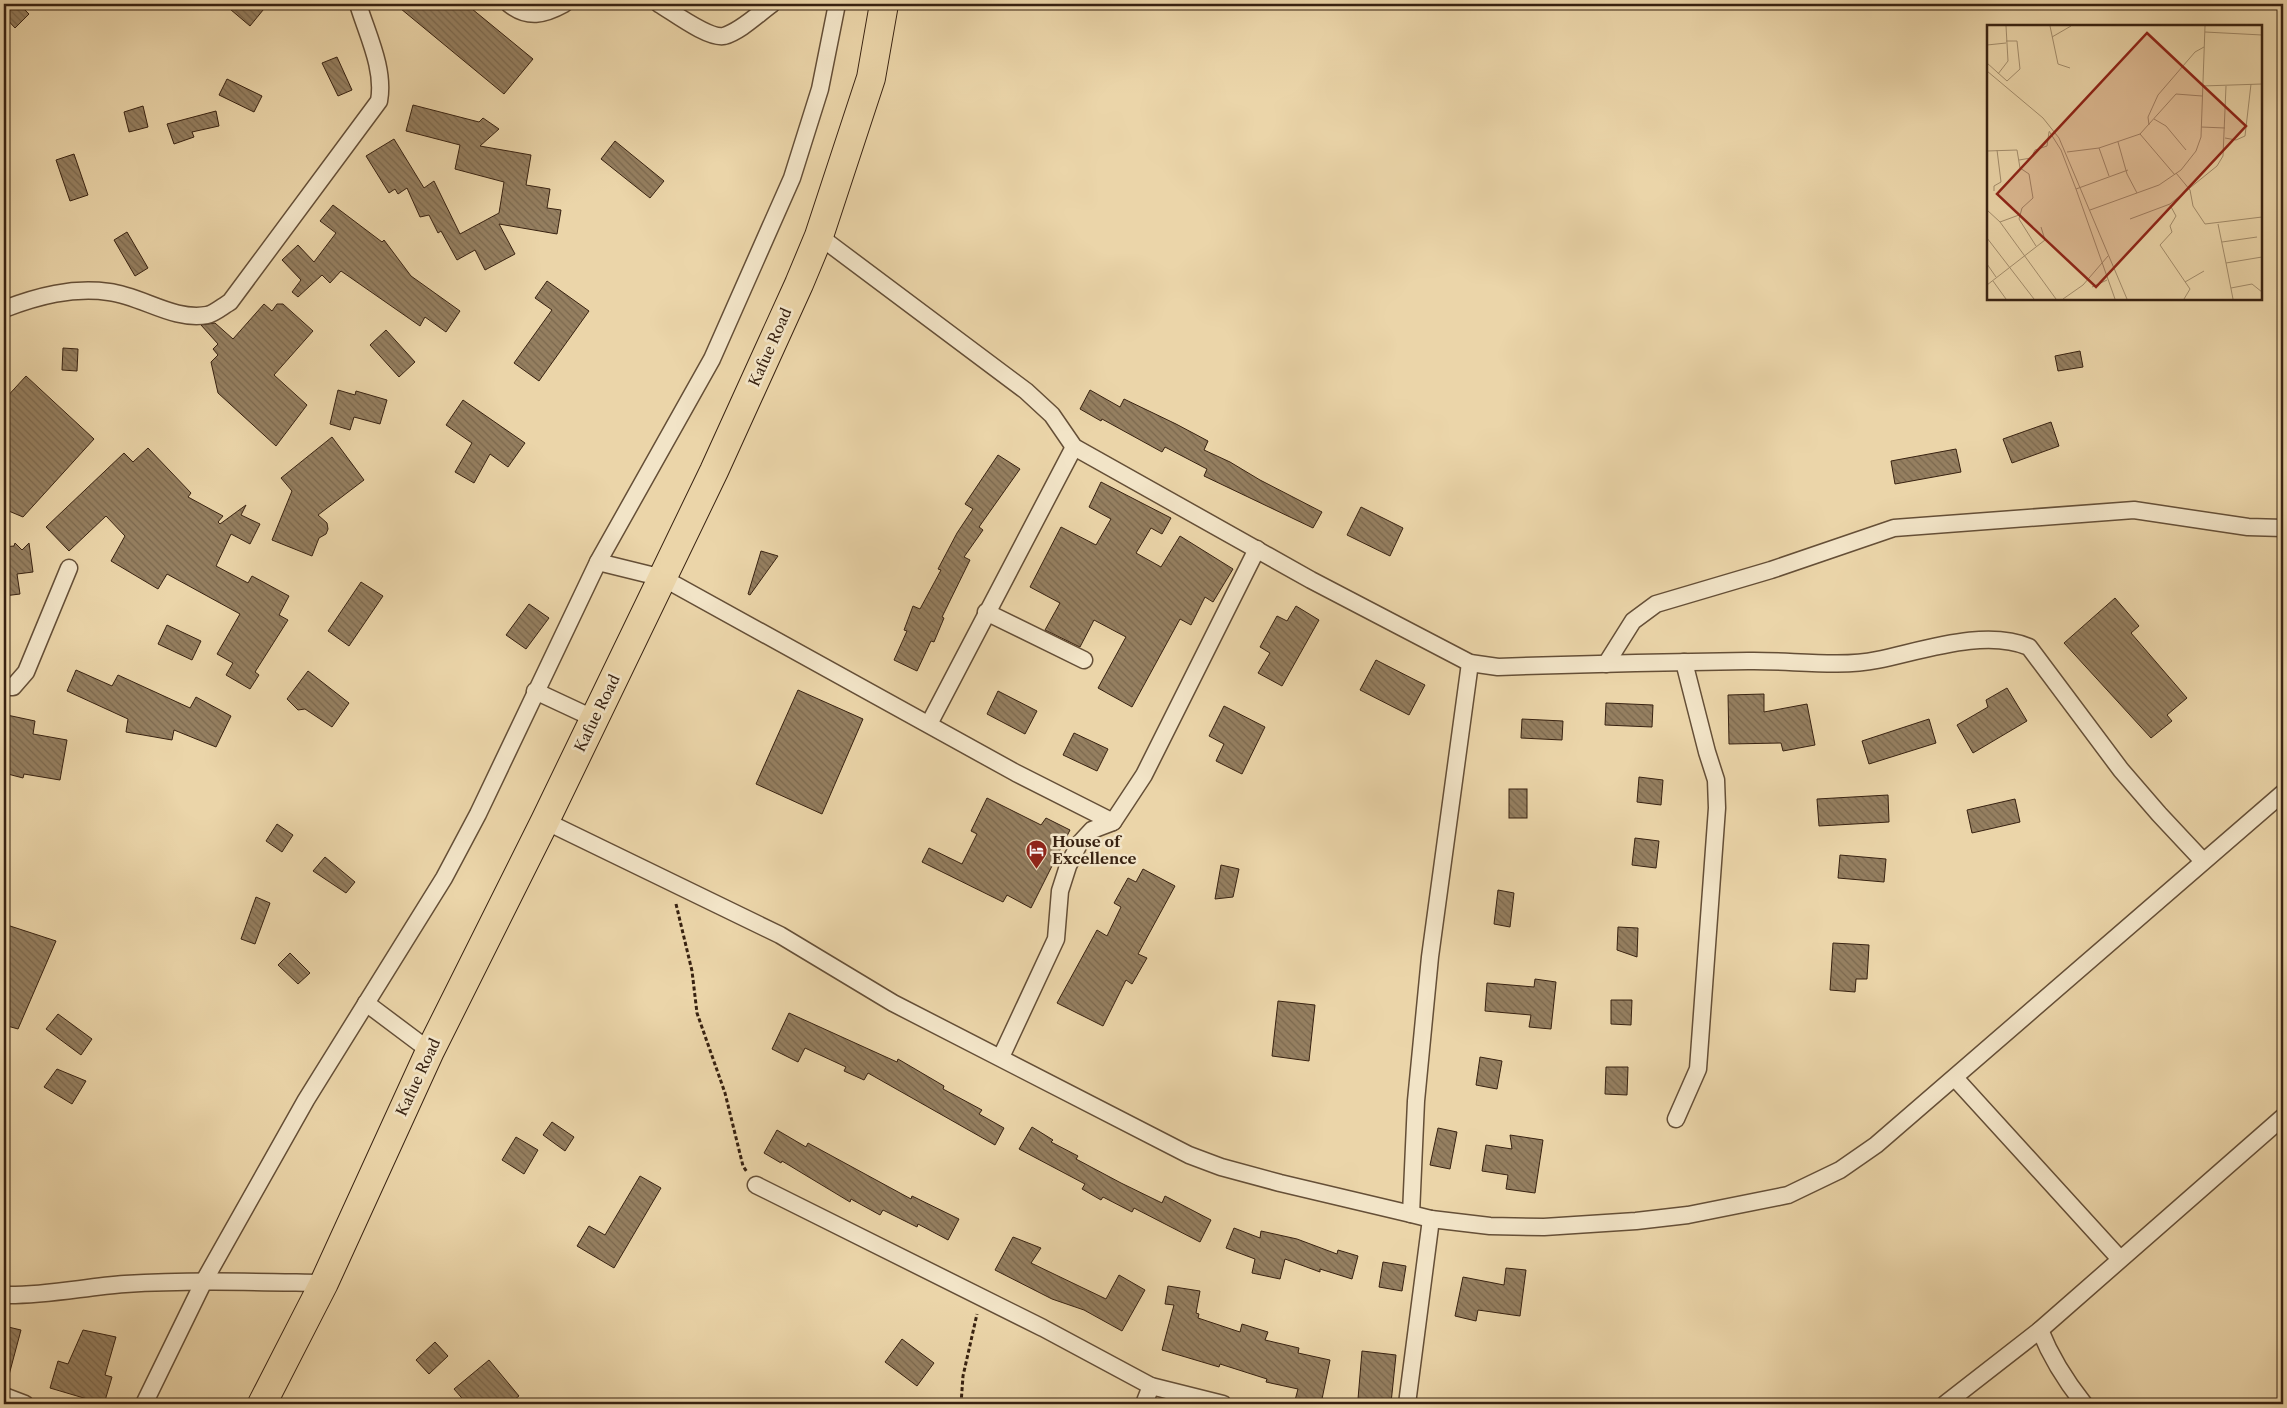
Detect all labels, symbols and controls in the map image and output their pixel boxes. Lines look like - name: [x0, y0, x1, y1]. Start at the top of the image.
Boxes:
- inset map: [1987, 25, 2262, 300]
- street label: Kafue Road: [744, 305, 796, 389]
- street label: Kafue Road: [570, 671, 624, 755]
- place label: House of Excellence: [1052, 832, 1137, 868]
- hotel icon: House of Excellence: [1024, 838, 1048, 869]
- street label: Kafue Road: [392, 1035, 444, 1119]

